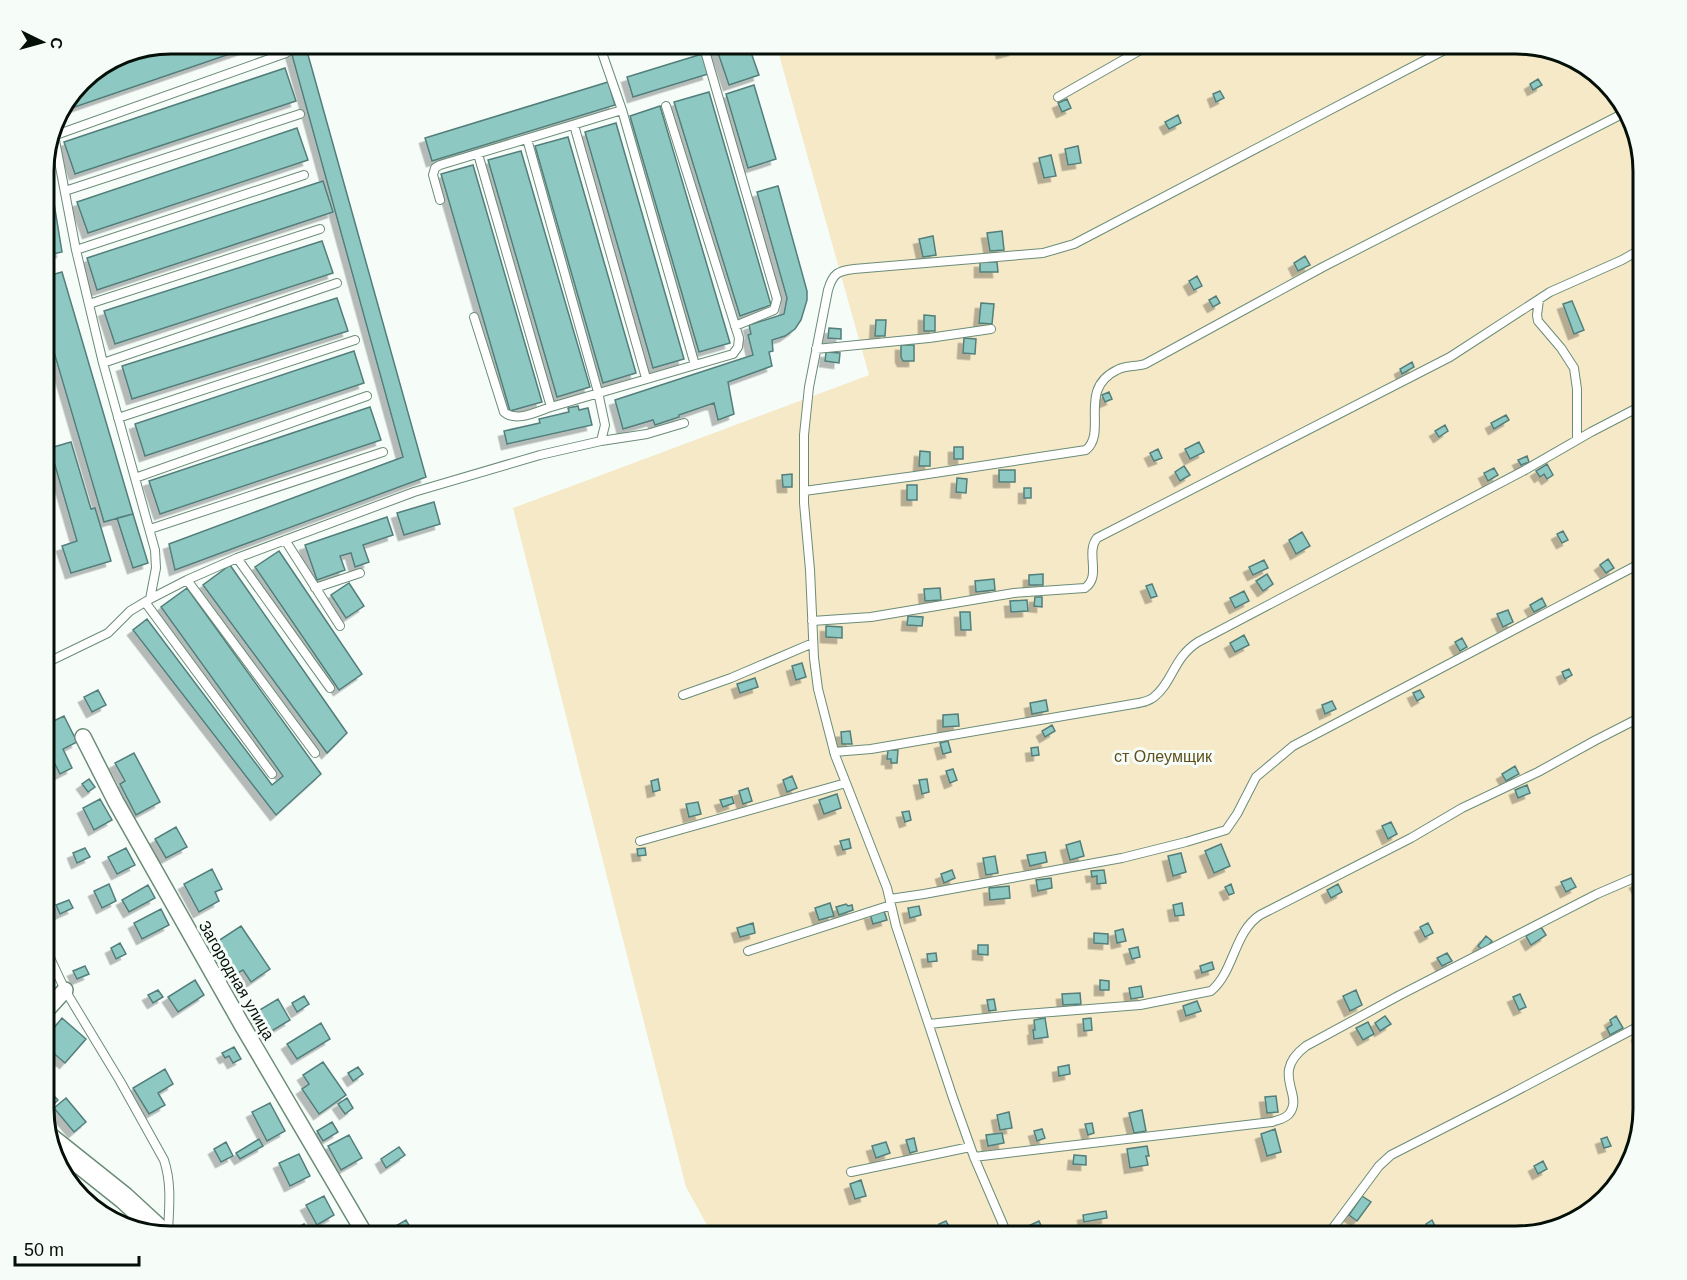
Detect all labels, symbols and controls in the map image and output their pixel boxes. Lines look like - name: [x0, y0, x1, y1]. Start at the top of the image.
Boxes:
- north arrow: [12, 12, 72, 72]
- text: С: [47, 37, 65, 50]
- park label: ст Олеумщик: [1114, 748, 1213, 765]
- street label: Загородная улица: [196, 918, 278, 1043]
- scale bar: [15, 1229, 140, 1267]
- text: 50 m: [24, 1240, 64, 1260]

